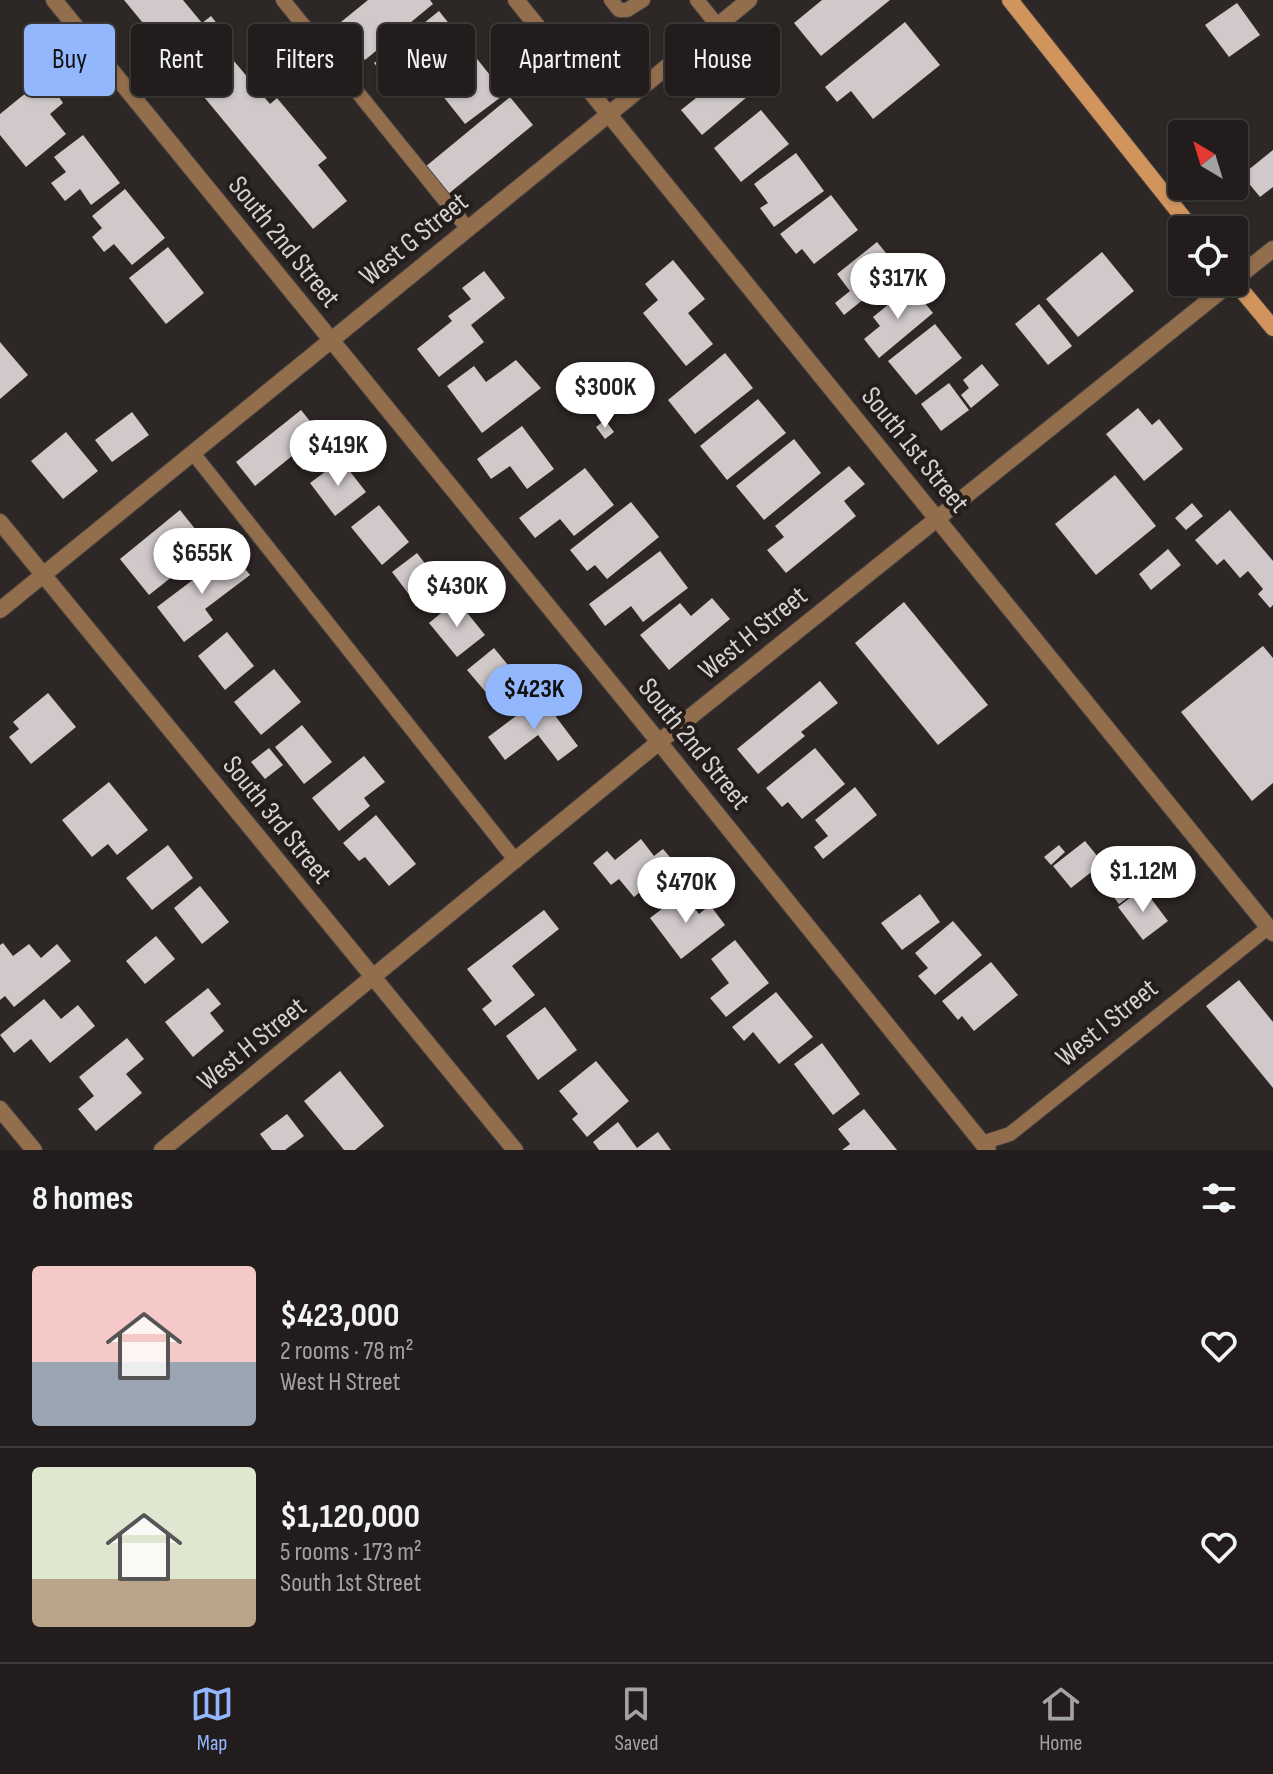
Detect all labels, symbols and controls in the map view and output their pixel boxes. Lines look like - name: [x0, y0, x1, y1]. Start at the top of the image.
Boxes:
- chip: Buy: [24, 24, 115, 96]
- chip: Rent: [131, 24, 232, 96]
- chip: Filters: [248, 24, 362, 96]
- chip: New: [378, 24, 475, 96]
- chip: Apartment: [491, 24, 649, 96]
- chip: House: [665, 24, 780, 96]
- north arrow: [1168, 120, 1248, 200]
- map controls: [1168, 120, 1248, 296]
- street label: South 2nd Street: [221, 170, 347, 314]
- street label: West G Street: [353, 185, 475, 293]
- button: locate: [1168, 216, 1248, 296]
- pin: $317K: [842, 253, 954, 321]
- text: $317K: [868, 263, 928, 294]
- pin: $300K: [549, 362, 661, 430]
- text: $300K: [574, 372, 636, 403]
- street label: South 1st Street: [854, 380, 976, 520]
- pin: $419K: [282, 420, 394, 488]
- text: $419K: [308, 430, 368, 461]
- pin: $655K: [146, 528, 258, 596]
- text: $655K: [171, 538, 233, 569]
- pin: $430K: [401, 561, 513, 629]
- text: $430K: [426, 571, 488, 602]
- street label: West H Street: [692, 579, 814, 687]
- pin: $423K: [478, 664, 590, 732]
- street label: South 2nd Street: [631, 672, 757, 816]
- text: $423K: [503, 674, 565, 705]
- street label: South 3rd Street: [215, 749, 339, 891]
- pin: $1.12M: [1078, 846, 1208, 914]
- text: $1.12M: [1109, 856, 1177, 887]
- pin: $470K: [630, 857, 742, 925]
- text: $470K: [655, 867, 717, 898]
- street label: West I Street: [1050, 972, 1164, 1074]
- street label: West H Street: [191, 990, 313, 1098]
- icon: filters: [1197, 1176, 1241, 1220]
- text: 8 homes: [32, 1178, 133, 1219]
- text: $423,000: [280, 1295, 399, 1336]
- icon: home: [96, 1298, 192, 1394]
- icon: heart: [1197, 1324, 1241, 1368]
- text: 2 rooms · 78 m²: [280, 1336, 414, 1367]
- text: West H Street: [280, 1367, 401, 1398]
- text: $1,120,000: [280, 1496, 420, 1537]
- icon: home: [96, 1499, 192, 1595]
- icon: heart: [1197, 1525, 1241, 1569]
- text: 5 rooms · 173 m²: [280, 1537, 422, 1568]
- text: South 1st Street: [280, 1568, 421, 1599]
- tab: Map: [190, 1682, 234, 1757]
- tab: Saved: [614, 1682, 659, 1757]
- tab: Home: [1039, 1682, 1083, 1757]

